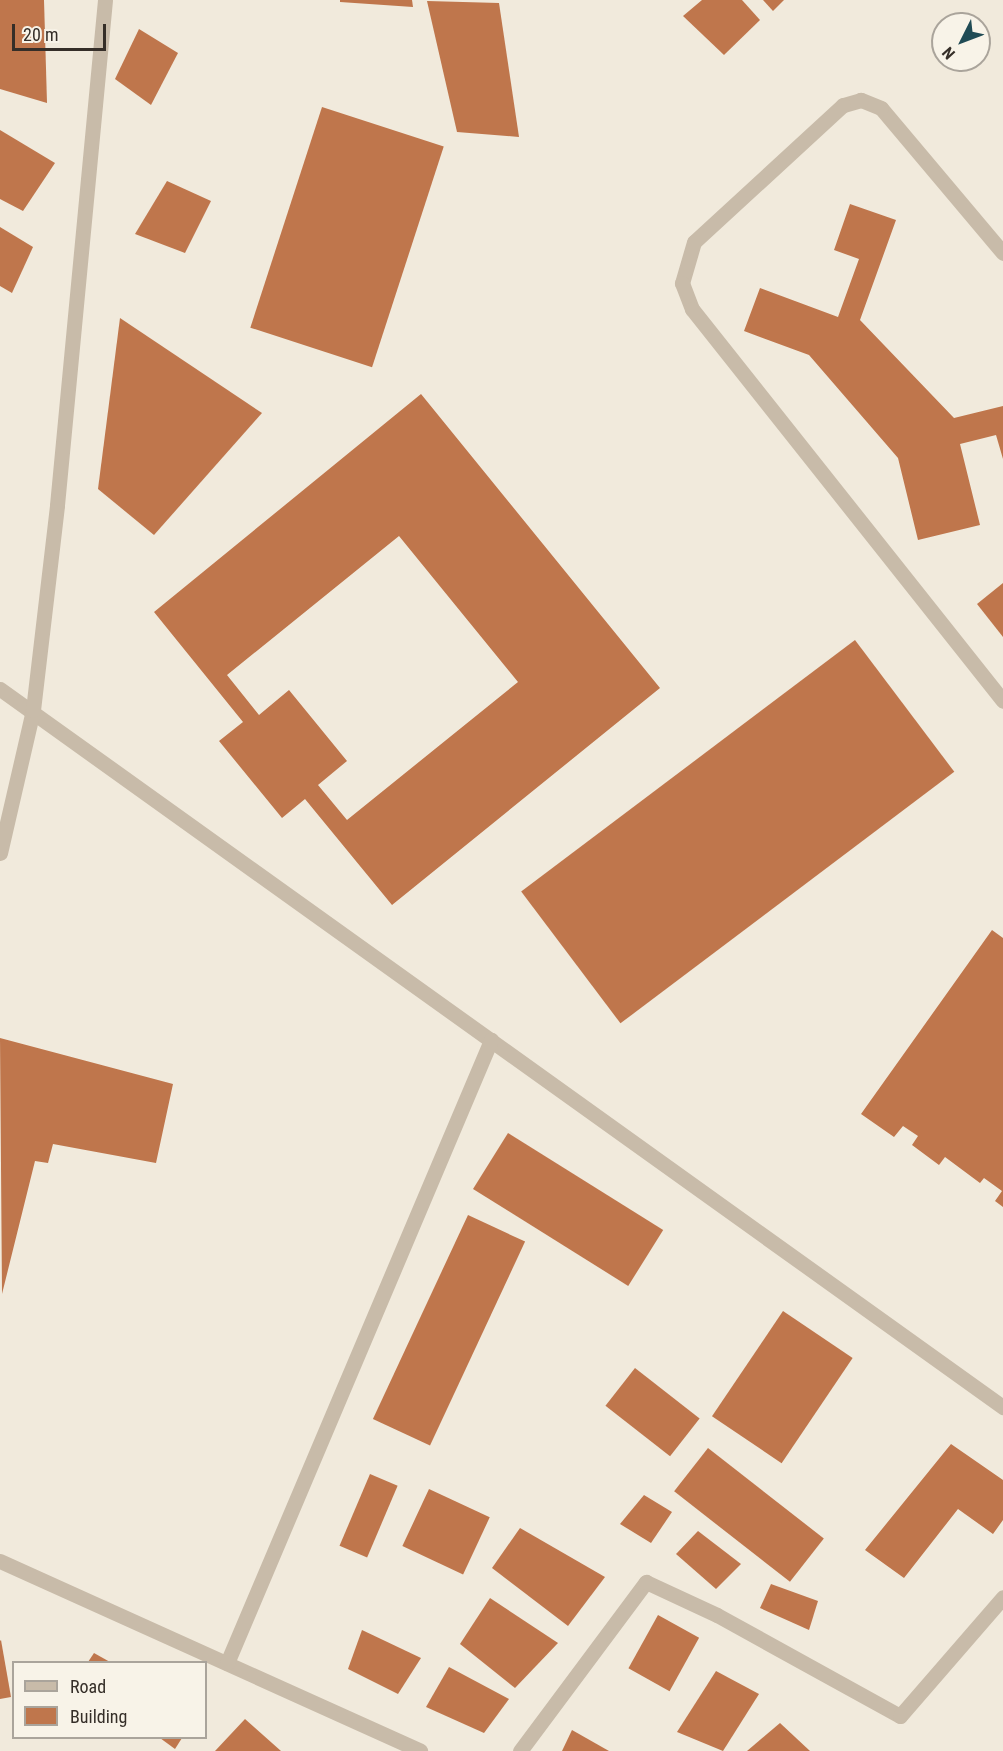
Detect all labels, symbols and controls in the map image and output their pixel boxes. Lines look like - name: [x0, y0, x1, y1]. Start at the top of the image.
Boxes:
- scale bar: [15, 12, 110, 50]
- north arrow: [931, 12, 991, 72]
- text: 20 m: [23, 24, 58, 45]
- text: N: [938, 43, 959, 63]
- legend: [12, 1661, 207, 1739]
- text: Road: [70, 1676, 106, 1697]
- text: Building: [70, 1706, 127, 1727]

